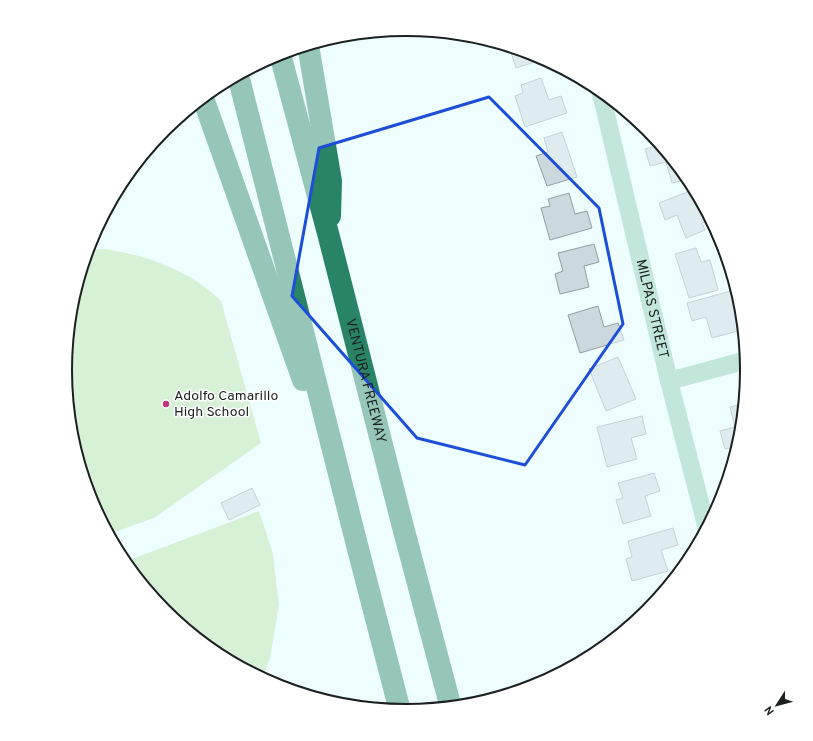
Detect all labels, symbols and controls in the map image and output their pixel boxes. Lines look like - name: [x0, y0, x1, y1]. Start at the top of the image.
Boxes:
- street label: MILPAS STREET: [632, 258, 672, 360]
- street label: VENTURA FREEWAY: [342, 317, 390, 445]
- place label: Adolfo Camarillo High School: [174, 388, 278, 421]
- marker: Adolfo Camarillo High School: [161, 399, 171, 409]
- north arrow: [757, 685, 797, 725]
- text: N: [762, 703, 778, 718]

